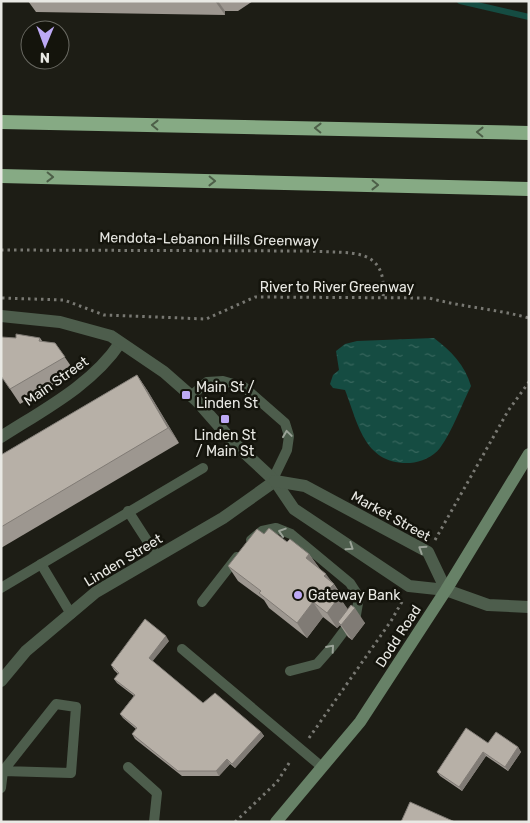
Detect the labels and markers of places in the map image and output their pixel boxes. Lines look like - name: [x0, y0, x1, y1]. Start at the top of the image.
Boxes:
- place label: Main St / Linden St: [196, 379, 259, 412]
- marker: Main St / Linden St: [180, 389, 192, 401]
- marker: Linden St / Main St: [219, 413, 231, 425]
- place label: Linden St / Main St: [194, 427, 257, 460]
- place label: Gateway Bank: [308, 587, 401, 604]
- marker: Gateway Bank: [292, 589, 304, 601]

